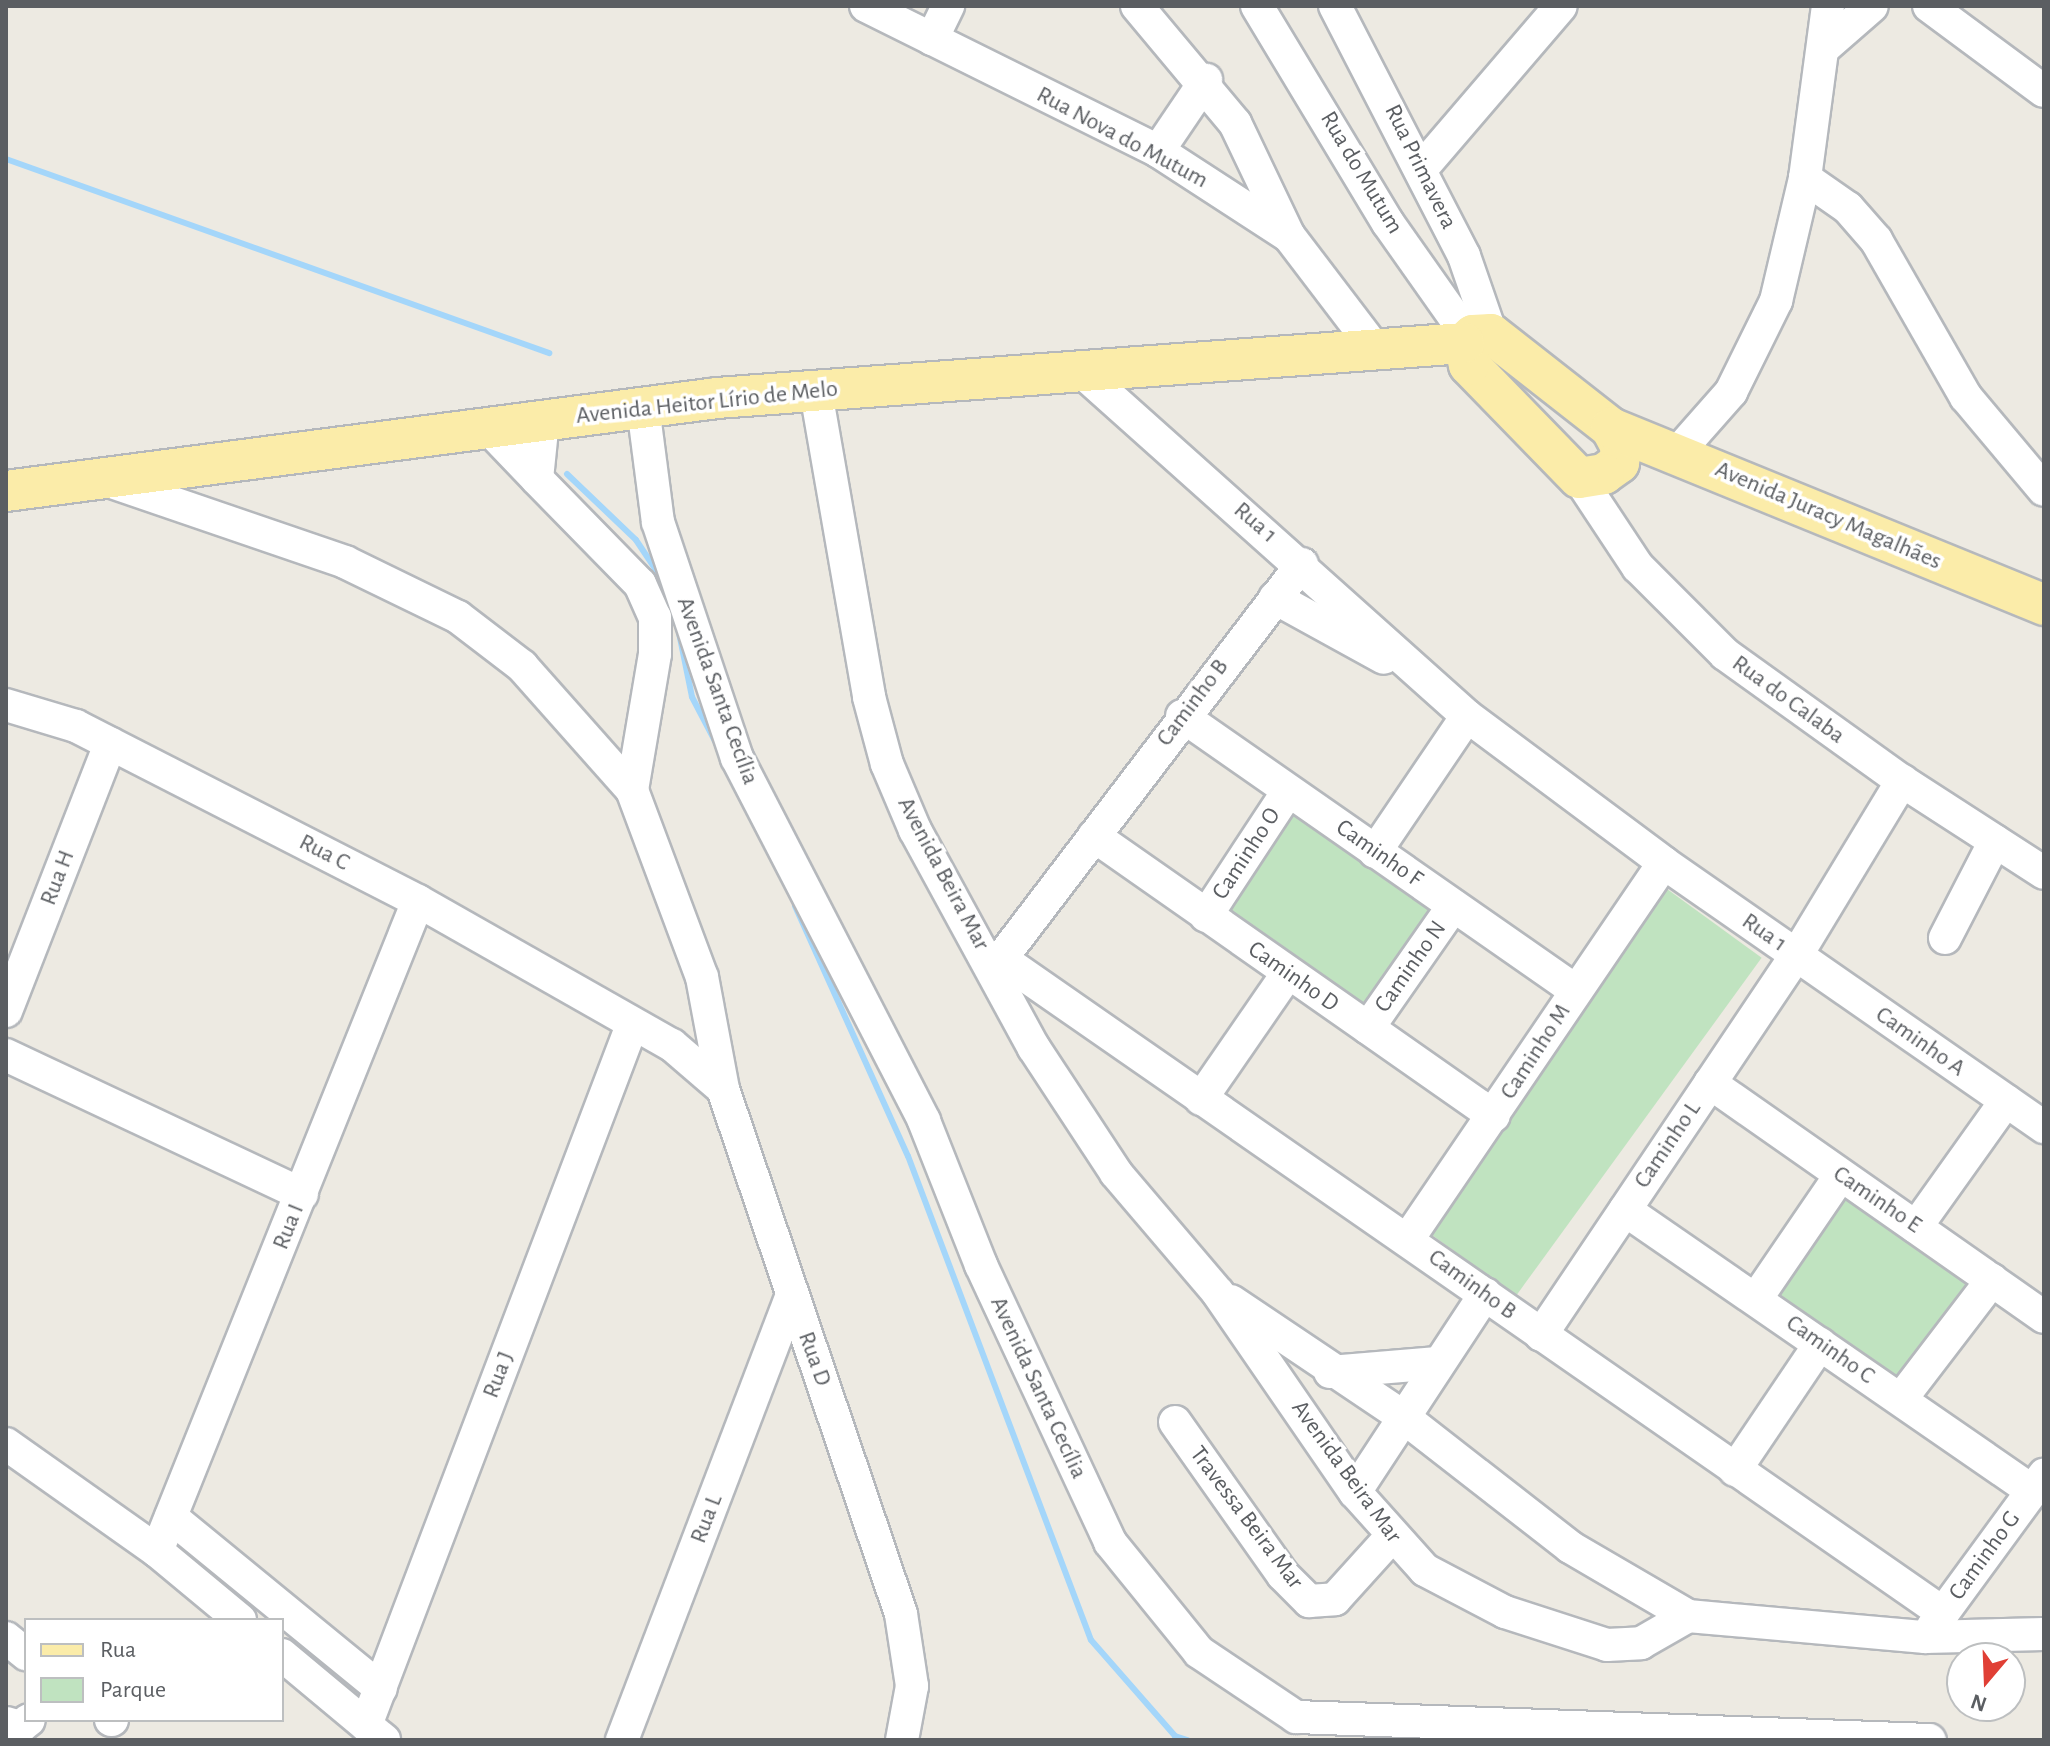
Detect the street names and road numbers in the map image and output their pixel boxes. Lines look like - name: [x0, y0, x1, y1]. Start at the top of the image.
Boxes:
- street label: Rua Nova do Mutum: [1031, 81, 1213, 195]
- street label: Rua Primavera: [1377, 100, 1463, 234]
- street label: Rua do Mutum: [1313, 107, 1409, 239]
- street label: Avenida Heitor Lírio de Melo: [575, 375, 839, 431]
- street label: Avenida Juracy Magalhães: [1711, 455, 1945, 577]
- street label: Rua 1: [1227, 496, 1283, 550]
- street label: Avenida Santa Cecília: [670, 593, 764, 789]
- street label: Rua do Calaba: [1726, 649, 1850, 751]
- street label: Caminho B: [1151, 654, 1235, 752]
- street label: Avenida Beira Mar: [891, 792, 995, 956]
- street label: Caminho O: [1207, 802, 1287, 906]
- street label: Caminho F: [1330, 814, 1428, 894]
- street label: Rua C: [294, 828, 354, 878]
- street label: Rua H: [34, 846, 82, 910]
- street label: Rua 1: [1736, 907, 1792, 959]
- street label: Caminho N: [1369, 916, 1453, 1018]
- street label: Caminho D: [1242, 935, 1344, 1019]
- street label: Caminho M: [1495, 999, 1577, 1105]
- street label: Caminho A: [1870, 1001, 1970, 1083]
- street label: Caminho L: [1628, 1096, 1708, 1194]
- street label: Caminho E: [1827, 1160, 1927, 1240]
- street label: Rua I: [267, 1200, 311, 1254]
- street label: Caminho B: [1422, 1243, 1522, 1327]
- street label: Avenida Santa Cecília: [983, 1292, 1093, 1484]
- street label: Caminho C: [1780, 1309, 1880, 1391]
- street label: Rua D: [791, 1328, 837, 1390]
- street label: Rua J: [477, 1348, 521, 1402]
- street label: Avenida Beira Mar: [1285, 1395, 1407, 1549]
- street label: Travessa Beira Mar: [1183, 1441, 1309, 1595]
- street label: Rua L: [685, 1490, 729, 1548]
- street label: Caminho G: [1943, 1506, 2027, 1606]

